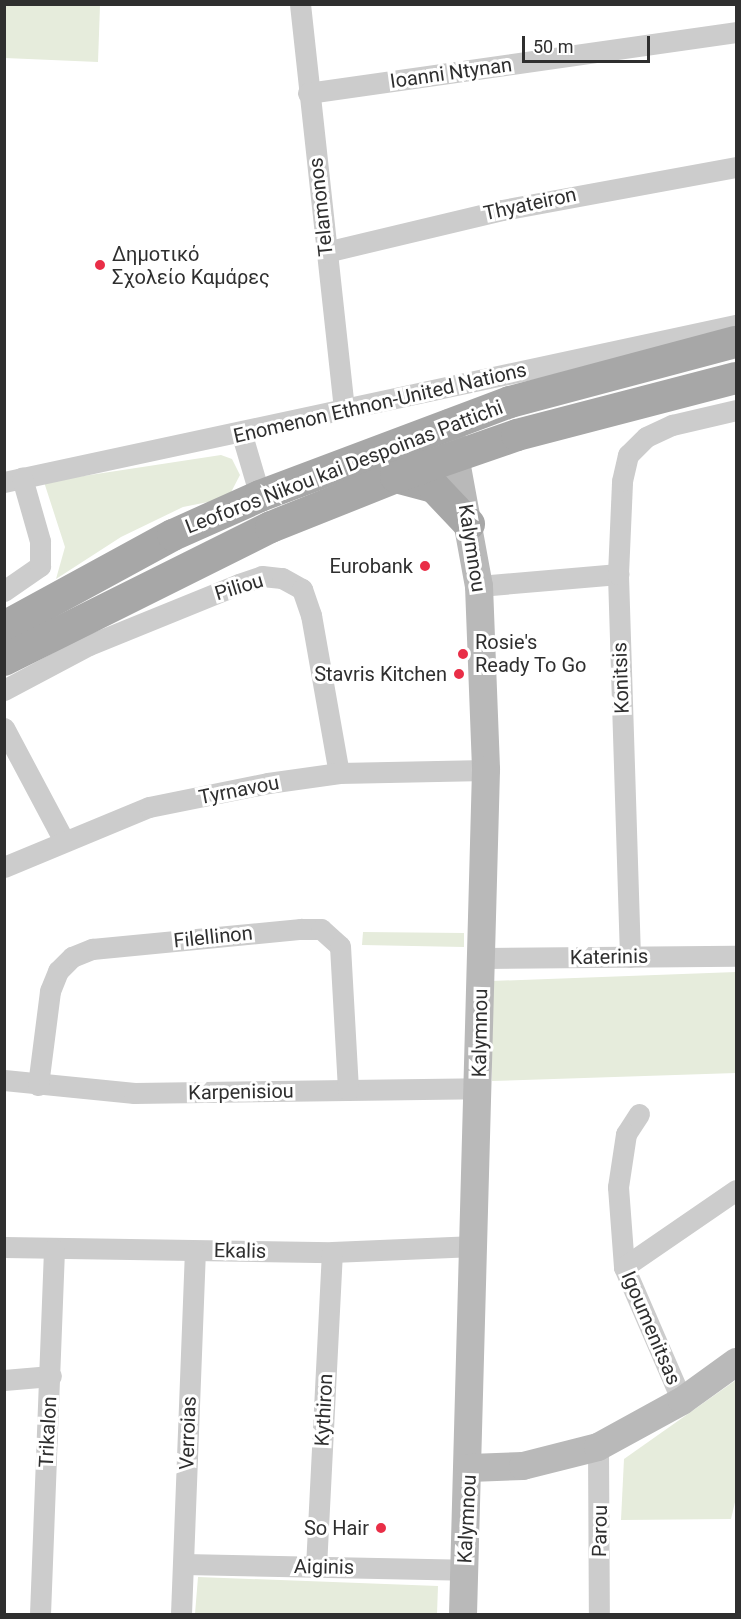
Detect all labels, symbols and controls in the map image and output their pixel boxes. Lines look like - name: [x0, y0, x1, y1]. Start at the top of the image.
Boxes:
- scale bar: [525, 24, 652, 62]
- text: 50 m: [533, 36, 573, 57]
- street label: Ioanni Ntynan: [388, 53, 514, 93]
- street label: Telamonos: [304, 157, 338, 257]
- street label: Thyateiron: [481, 182, 579, 226]
- place label: Δημοτικό Σχολείο Καμάρες: [112, 242, 270, 289]
- marker: Δημοτικό Σχολείο Καμάρες: [93, 258, 107, 272]
- street label: Enomenon Ethnon-United Nations: [231, 358, 529, 448]
- street label: Leoforos Nikou kai Despoinas Pattichi: [182, 395, 506, 539]
- street label: Kalymnou: [453, 502, 491, 594]
- place label: Eurobank: [329, 554, 413, 578]
- marker: Eurobank: [418, 559, 432, 573]
- street label: Piliou: [212, 568, 266, 606]
- place label: Rosie's Ready To Go: [475, 630, 587, 677]
- street label: Konitsis: [608, 642, 634, 714]
- marker: Rosie's Ready To Go: [456, 647, 470, 661]
- place label: Stavris Kitchen: [314, 662, 447, 686]
- marker: Stavris Kitchen: [452, 667, 466, 681]
- street label: Tyrnavou: [197, 770, 281, 810]
- street label: Filellinon: [172, 921, 254, 953]
- street label: Katerinis: [570, 944, 648, 970]
- street label: Kalymnou: [467, 988, 493, 1078]
- street label: Karpenisiou: [188, 1079, 294, 1105]
- street label: Ekalis: [214, 1239, 266, 1263]
- street label: Igoumenitsas: [616, 1268, 686, 1388]
- street label: Kythiron: [310, 1373, 338, 1447]
- street label: Trikalon: [34, 1396, 62, 1468]
- street label: Verroias: [175, 1396, 201, 1470]
- street label: Kalymnou: [453, 1474, 481, 1564]
- street label: Parou: [588, 1505, 612, 1557]
- place label: So Hair: [304, 1516, 369, 1540]
- marker: So Hair: [374, 1521, 388, 1535]
- street label: Aiginis: [294, 1554, 354, 1580]

